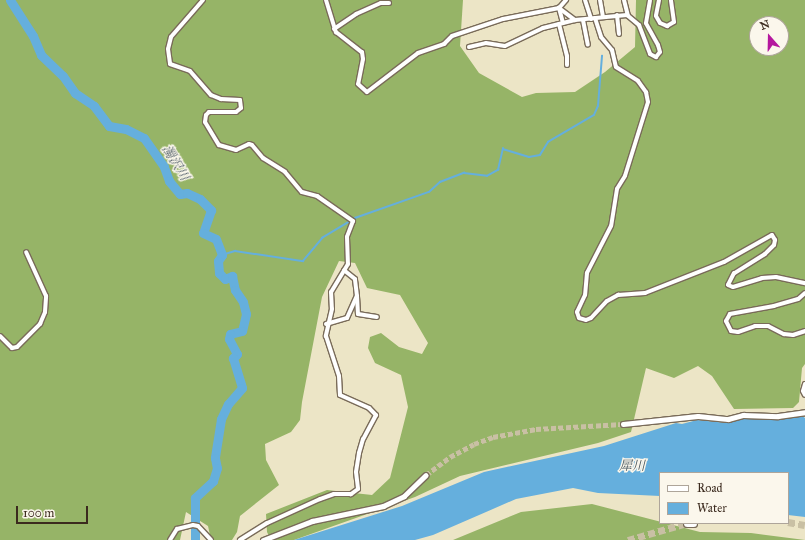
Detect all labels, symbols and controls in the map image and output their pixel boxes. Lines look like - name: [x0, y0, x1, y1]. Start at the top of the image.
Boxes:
- north arrow: [749, 16, 789, 56]
- text: N: [758, 17, 772, 33]
- water label: 濁沢川: [158, 142, 192, 184]
- water label: 犀川: [619, 458, 645, 474]
- legend: [659, 472, 789, 524]
- text: Road: [697, 481, 723, 495]
- scale bar: [18, 498, 90, 524]
- text: Water: [697, 501, 727, 515]
- text: 100 m: [23, 506, 54, 520]

